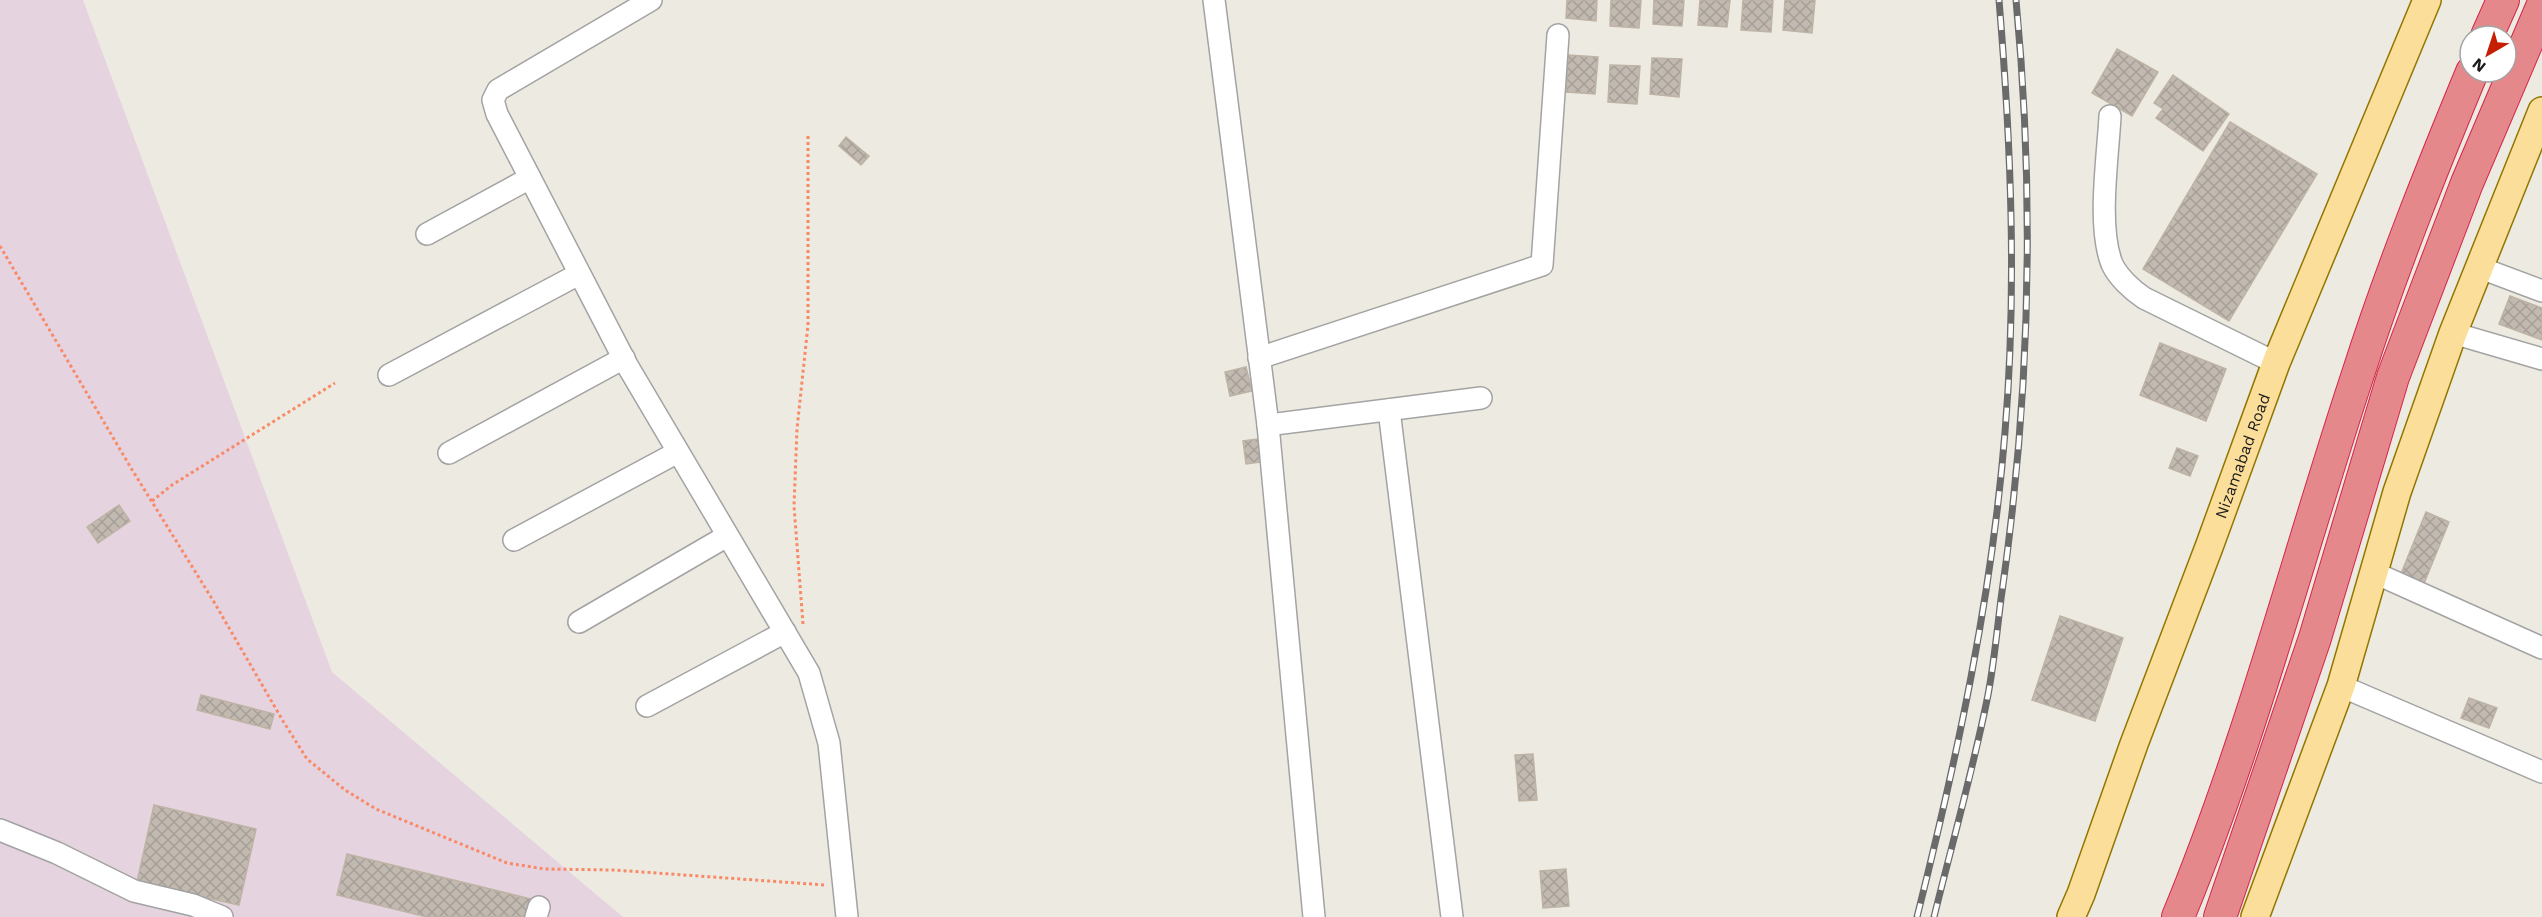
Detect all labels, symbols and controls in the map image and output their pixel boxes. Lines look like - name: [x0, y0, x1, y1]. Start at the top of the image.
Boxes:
- north arrow: [2458, 24, 2518, 84]
- text: N: [2468, 54, 2489, 76]
- street label: Nizamabad Road: [2211, 391, 2274, 521]

